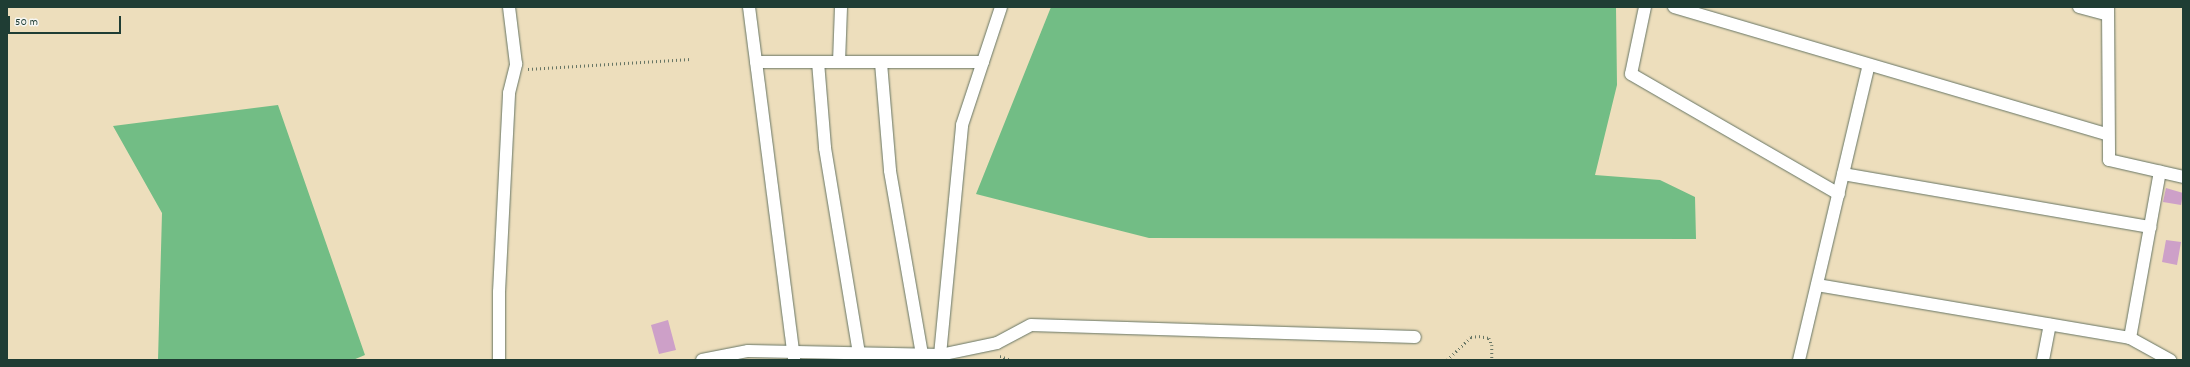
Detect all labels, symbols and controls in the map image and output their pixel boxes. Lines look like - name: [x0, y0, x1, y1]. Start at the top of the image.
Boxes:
- scale bar: [10, 8, 123, 34]
- text: 50 m: [15, 14, 38, 31]

